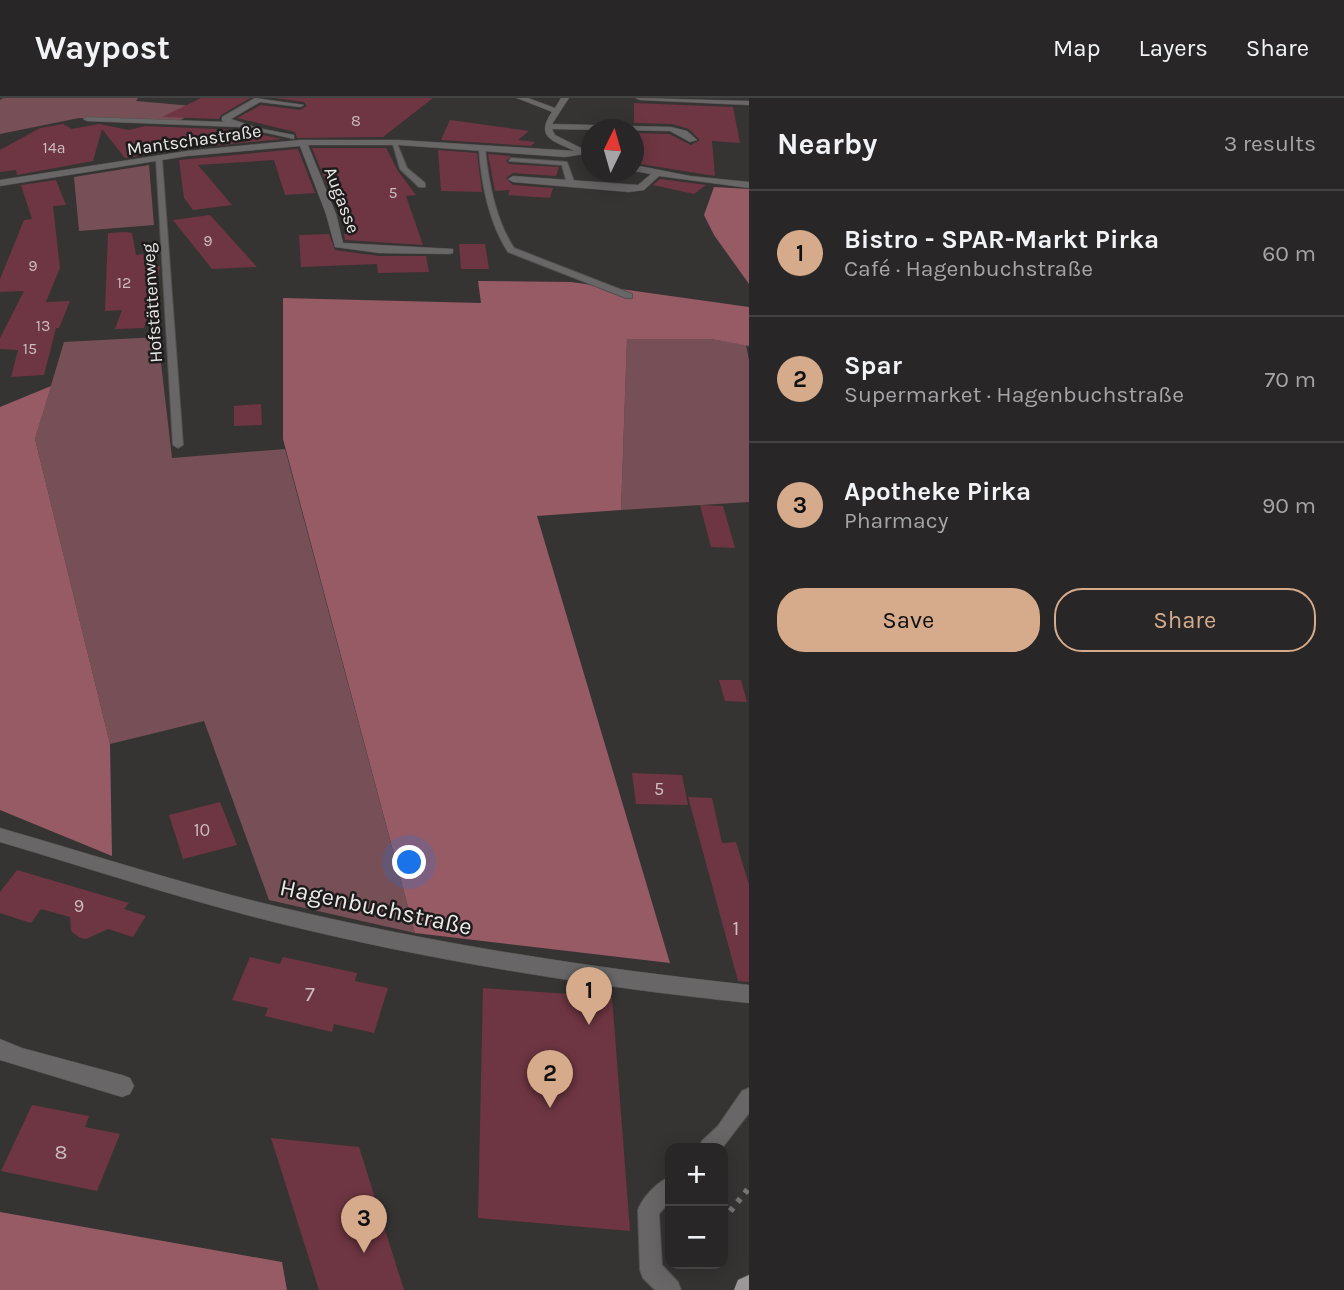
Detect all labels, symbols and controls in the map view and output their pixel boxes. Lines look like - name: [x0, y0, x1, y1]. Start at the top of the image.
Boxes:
- text: Waypost: [35, 29, 170, 67]
- text: Map: [1053, 34, 1101, 62]
- text: Layers: [1139, 34, 1208, 62]
- text: Share: [1246, 34, 1309, 62]
- house number: 8: [351, 111, 361, 130]
- north arrow: [581, 119, 644, 182]
- street label: Mantschastraße: [126, 120, 262, 160]
- text: Nearby: [777, 126, 877, 162]
- text: 3 results: [1224, 130, 1316, 157]
- house number: 14a: [42, 138, 66, 157]
- street label: Augasse: [319, 164, 365, 236]
- house number: 5: [388, 183, 398, 202]
- text: Bistro - SPAR-Markt Pirka: [844, 224, 1159, 255]
- house number: 9: [203, 231, 213, 250]
- text: 1: [796, 240, 804, 267]
- text: 60 m: [1262, 240, 1316, 267]
- street label: Hofstättenweg: [137, 242, 167, 364]
- text: Café · Hagenbuchstraße: [844, 255, 1093, 282]
- house number: 9: [28, 256, 38, 275]
- house number: 12: [117, 273, 131, 292]
- house number: 13: [36, 316, 50, 335]
- house number: 15: [23, 339, 37, 358]
- text: Spar: [844, 350, 902, 381]
- text: 2: [793, 366, 807, 393]
- text: 70 m: [1265, 366, 1316, 393]
- text: Supermarket · Hagenbuchstraße: [844, 381, 1184, 408]
- text: Apotheke Pirka: [844, 476, 1031, 507]
- text: 3: [793, 492, 807, 519]
- text: 90 m: [1262, 492, 1316, 519]
- text: Pharmacy: [844, 507, 948, 534]
- button: Save: [777, 588, 1040, 652]
- button: Share: [1054, 588, 1316, 652]
- house number: 5: [654, 778, 664, 800]
- house number: 10: [194, 819, 210, 841]
- your location: [392, 845, 426, 879]
- street label: Hagenbuchstraße: [277, 873, 475, 941]
- house number: 9: [74, 895, 84, 917]
- house number: 1: [733, 916, 739, 940]
- pin: 1: [566, 967, 612, 1025]
- house number: 7: [305, 982, 315, 1006]
- pin: 2: [527, 1050, 573, 1108]
- house number: 8: [55, 1140, 67, 1164]
- map controls: [665, 1143, 728, 1269]
- button: +: [665, 1143, 728, 1206]
- pin: 3: [341, 1195, 387, 1253]
- button: −: [665, 1206, 728, 1269]

